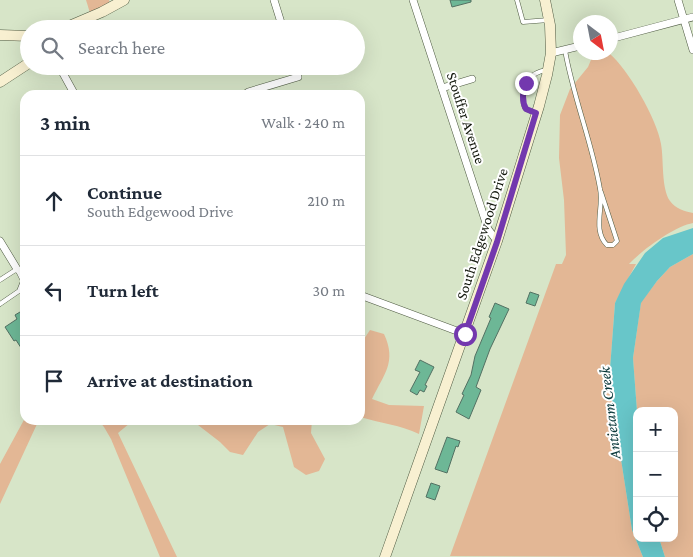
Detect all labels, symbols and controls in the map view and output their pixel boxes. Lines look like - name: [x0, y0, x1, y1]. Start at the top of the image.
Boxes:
- north arrow: [573, 15, 618, 60]
- search box: [20, 20, 365, 75]
- icon: search: [38, 34, 66, 62]
- text: Search here: [78, 37, 165, 58]
- street label: Stouffer Avenue: [444, 70, 488, 166]
- route end: [515, 72, 538, 95]
- text: 3 min: [40, 111, 90, 135]
- text: Walk · 240 m: [261, 114, 345, 131]
- street label: South Edgewood Drive: [453, 166, 512, 302]
- text: Continue: [87, 182, 162, 203]
- icon: ahead: [40, 187, 68, 215]
- text: 210 m: [307, 192, 345, 209]
- text: South Edgewood Drive: [87, 203, 233, 220]
- icon: left: [40, 277, 68, 305]
- text: Turn left: [87, 280, 159, 301]
- text: 30 m: [313, 282, 345, 299]
- route start: [454, 323, 477, 346]
- water label: Antietam Creek: [595, 365, 624, 461]
- icon: arrive: [40, 367, 68, 395]
- text: Arrive at destination: [87, 370, 253, 391]
- map controls: [633, 407, 678, 542]
- button: +: [633, 407, 678, 452]
- button: −: [633, 452, 678, 497]
- button: locate: [633, 497, 678, 542]

